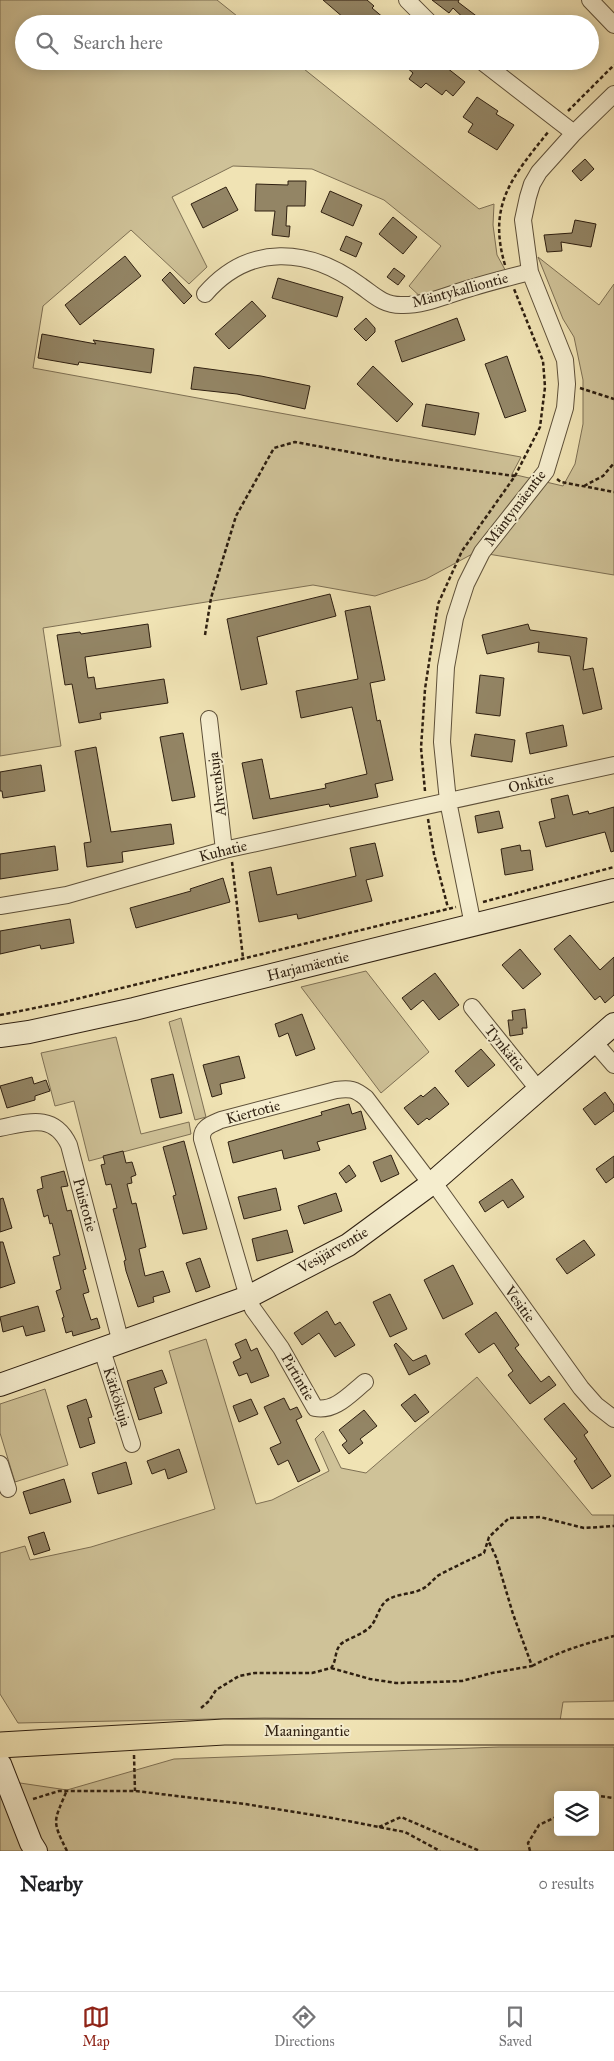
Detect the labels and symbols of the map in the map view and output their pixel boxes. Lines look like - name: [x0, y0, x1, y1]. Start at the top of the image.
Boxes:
- street label: Mäntykalliontie: [410, 269, 510, 311]
- street label: Mäntymäentie: [480, 466, 550, 550]
- street label: Ahvenkuja: [204, 750, 230, 818]
- street label: Onkitie: [507, 769, 555, 797]
- street label: Kuhatie: [197, 836, 249, 866]
- street label: Harjamäentie: [265, 947, 351, 985]
- street label: Tynkätie: [481, 1021, 529, 1075]
- street label: Kiertotie: [224, 1096, 282, 1128]
- street label: Puistotie: [69, 1176, 101, 1234]
- street label: Vesijärventie: [294, 1223, 371, 1278]
- street label: Vesitie: [500, 1281, 539, 1326]
- street label: Pirtintie: [277, 1350, 319, 1404]
- street label: Kätkökuja: [99, 1365, 135, 1430]
- street label: Maaningantie: [264, 1722, 350, 1740]

